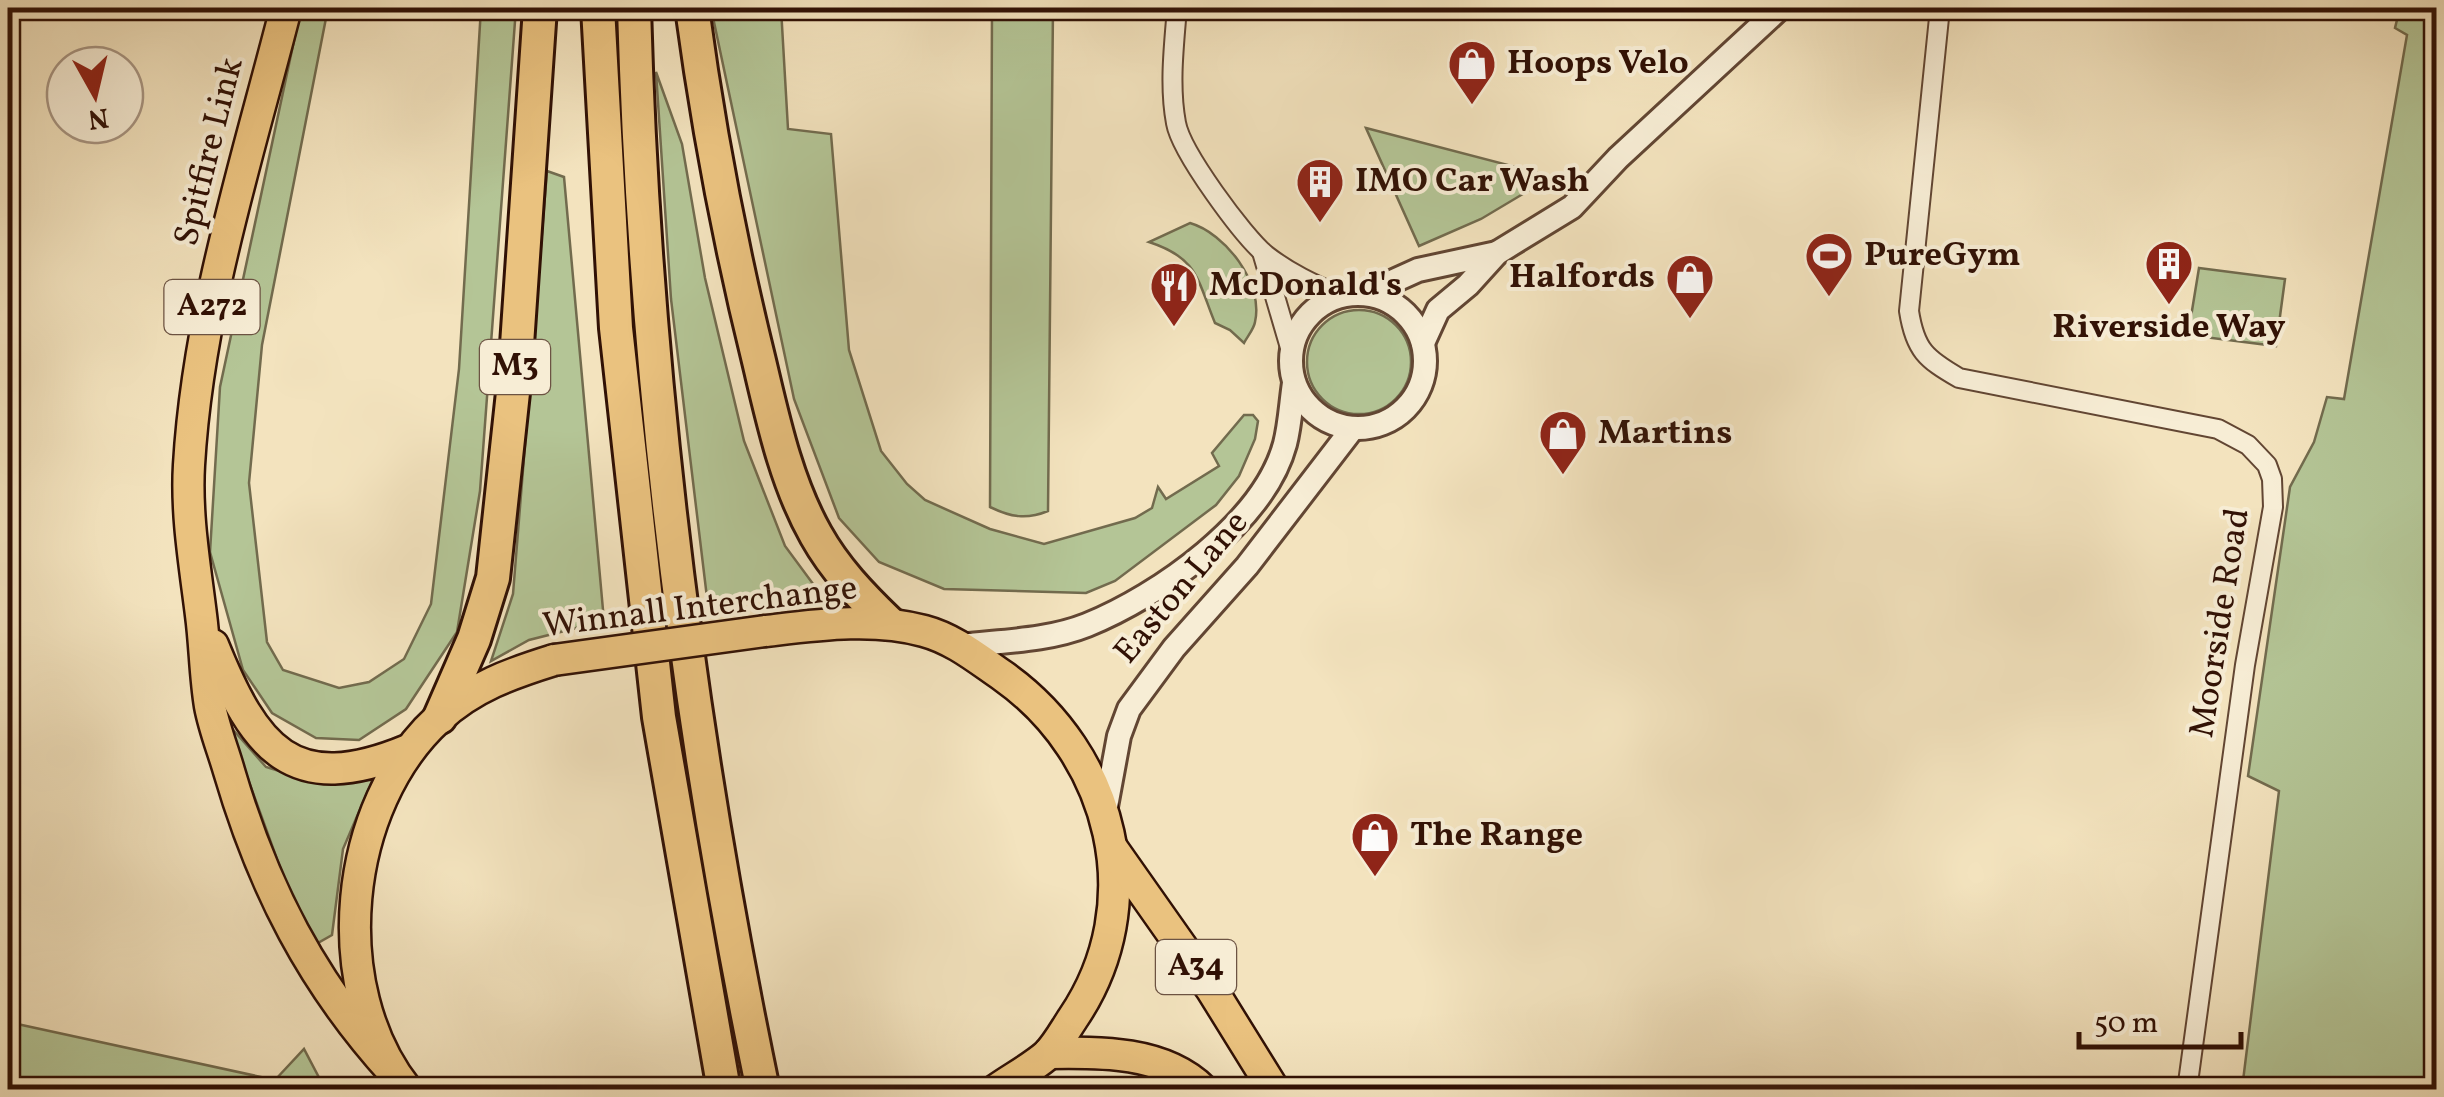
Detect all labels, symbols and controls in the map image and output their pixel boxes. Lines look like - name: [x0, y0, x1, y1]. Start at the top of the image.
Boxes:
- shop icon: Hoops Velo: [1446, 38, 1498, 106]
- place label: Hoops Velo: [1507, 40, 1689, 88]
- north arrow: [45, 45, 145, 145]
- street label: Spitfire Link: [163, 53, 257, 251]
- text: N: [85, 97, 111, 138]
- building icon: IMO Car Wash: [1294, 156, 1346, 224]
- place label: IMO Car Wash: [1355, 158, 1590, 206]
- sports icon: PureGym: [1803, 230, 1855, 298]
- place label: PureGym: [1864, 232, 2021, 280]
- building icon: Riverside Way: [2143, 238, 2195, 306]
- shop icon: Halfords: [1664, 252, 1716, 320]
- place label: Halfords: [1509, 254, 1655, 302]
- restaurant icon: McDonald's: [1148, 260, 1200, 328]
- place label: McDonald's: [1209, 262, 1402, 310]
- road number: A272: [164, 280, 260, 334]
- place label: Riverside Way: [2052, 304, 2286, 352]
- road number: M3: [480, 340, 550, 394]
- shop icon: Martins: [1537, 408, 1589, 476]
- place label: Martins: [1598, 410, 1732, 458]
- street label: Easton Lane: [1104, 501, 1260, 675]
- street label: Moorside Road: [2179, 505, 2263, 741]
- street label: Winnall Interchange: [540, 565, 860, 651]
- shop icon: The Range: [1349, 810, 1401, 878]
- place label: The Range: [1410, 812, 1583, 860]
- road number: A34: [1156, 940, 1236, 994]
- scale bar: [2079, 987, 2242, 1049]
- text: 50 m: [2094, 1003, 2158, 1045]

